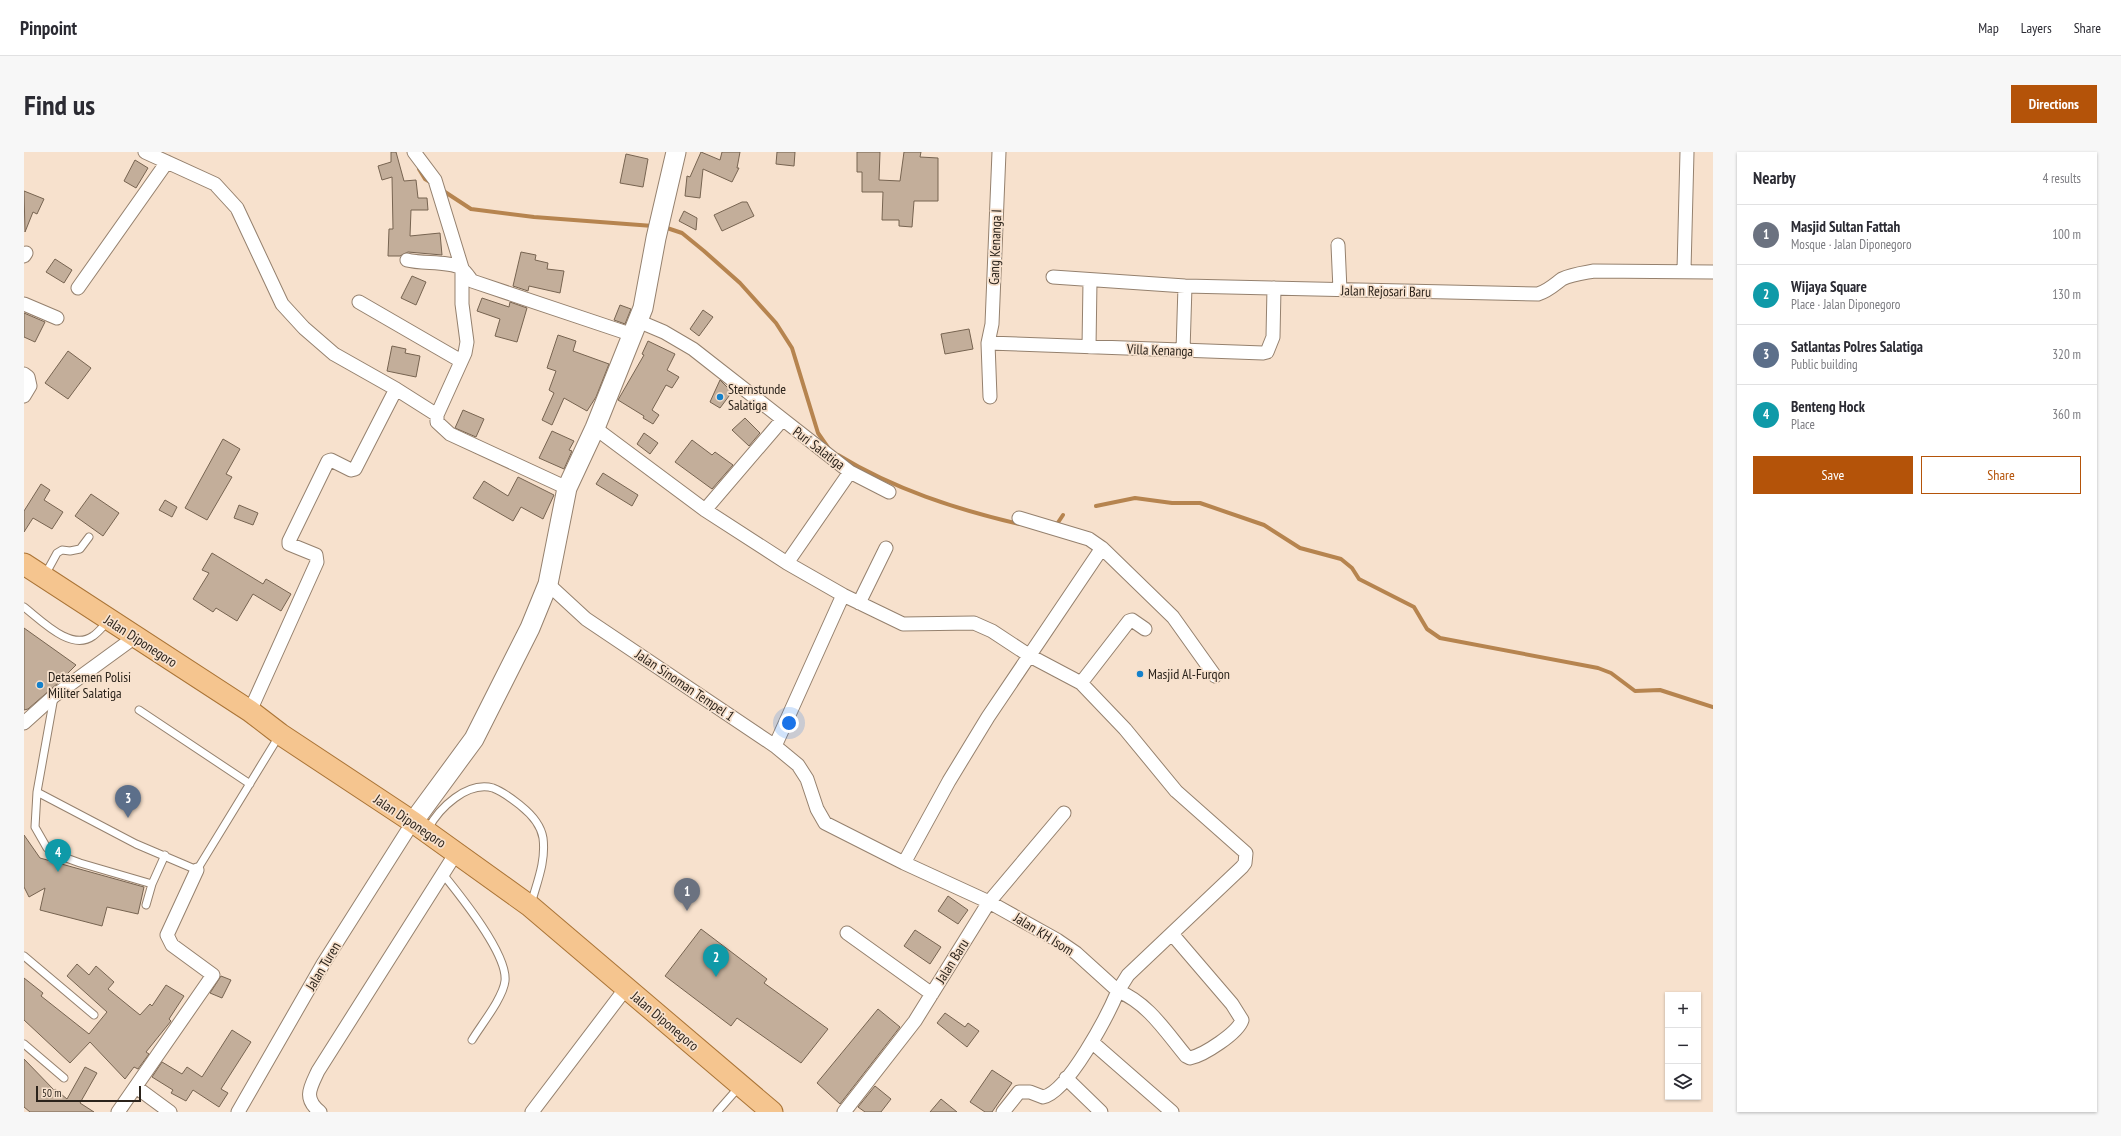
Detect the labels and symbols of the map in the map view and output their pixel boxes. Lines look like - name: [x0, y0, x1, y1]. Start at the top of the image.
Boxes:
- street label: Gang Kenanga I: [985, 209, 1005, 285]
- street label: Jalan Rejosari Baru: [1340, 281, 1431, 301]
- street label: Villa Kenanga: [1126, 340, 1193, 360]
- place label: Sternstunde Salatiga: [728, 380, 786, 414]
- marker: Sternstunde Salatiga: [715, 392, 725, 402]
- street label: Puri Salatiga: [789, 422, 849, 474]
- street label: Jalan Diponegoro: [100, 610, 181, 671]
- street label: Jalan Sinoman Tempel 1: [631, 645, 738, 725]
- place label: Masjid Al-Furqon: [1148, 665, 1230, 683]
- place label: Detasemen Polisi Militer Salatiga: [48, 668, 131, 702]
- marker: Masjid Al-Furqon: [1135, 669, 1145, 679]
- marker: Detasemen Polisi Militer Salatiga: [35, 680, 45, 690]
- your location: [779, 713, 799, 733]
- pin: 3: [115, 785, 141, 818]
- street label: Jalan Diponegoro: [370, 790, 450, 852]
- pin: 4: [45, 839, 71, 872]
- pin: 1: [674, 878, 700, 911]
- street label: Jalan KH Isom: [1010, 908, 1077, 960]
- street label: Jalan Baru: [931, 935, 973, 987]
- street label: Jalan Turen: [301, 938, 344, 994]
- pin: 2: [703, 944, 729, 977]
- street label: Jalan Diponegoro: [627, 987, 703, 1055]
- scale bar: [36, 1084, 141, 1103]

